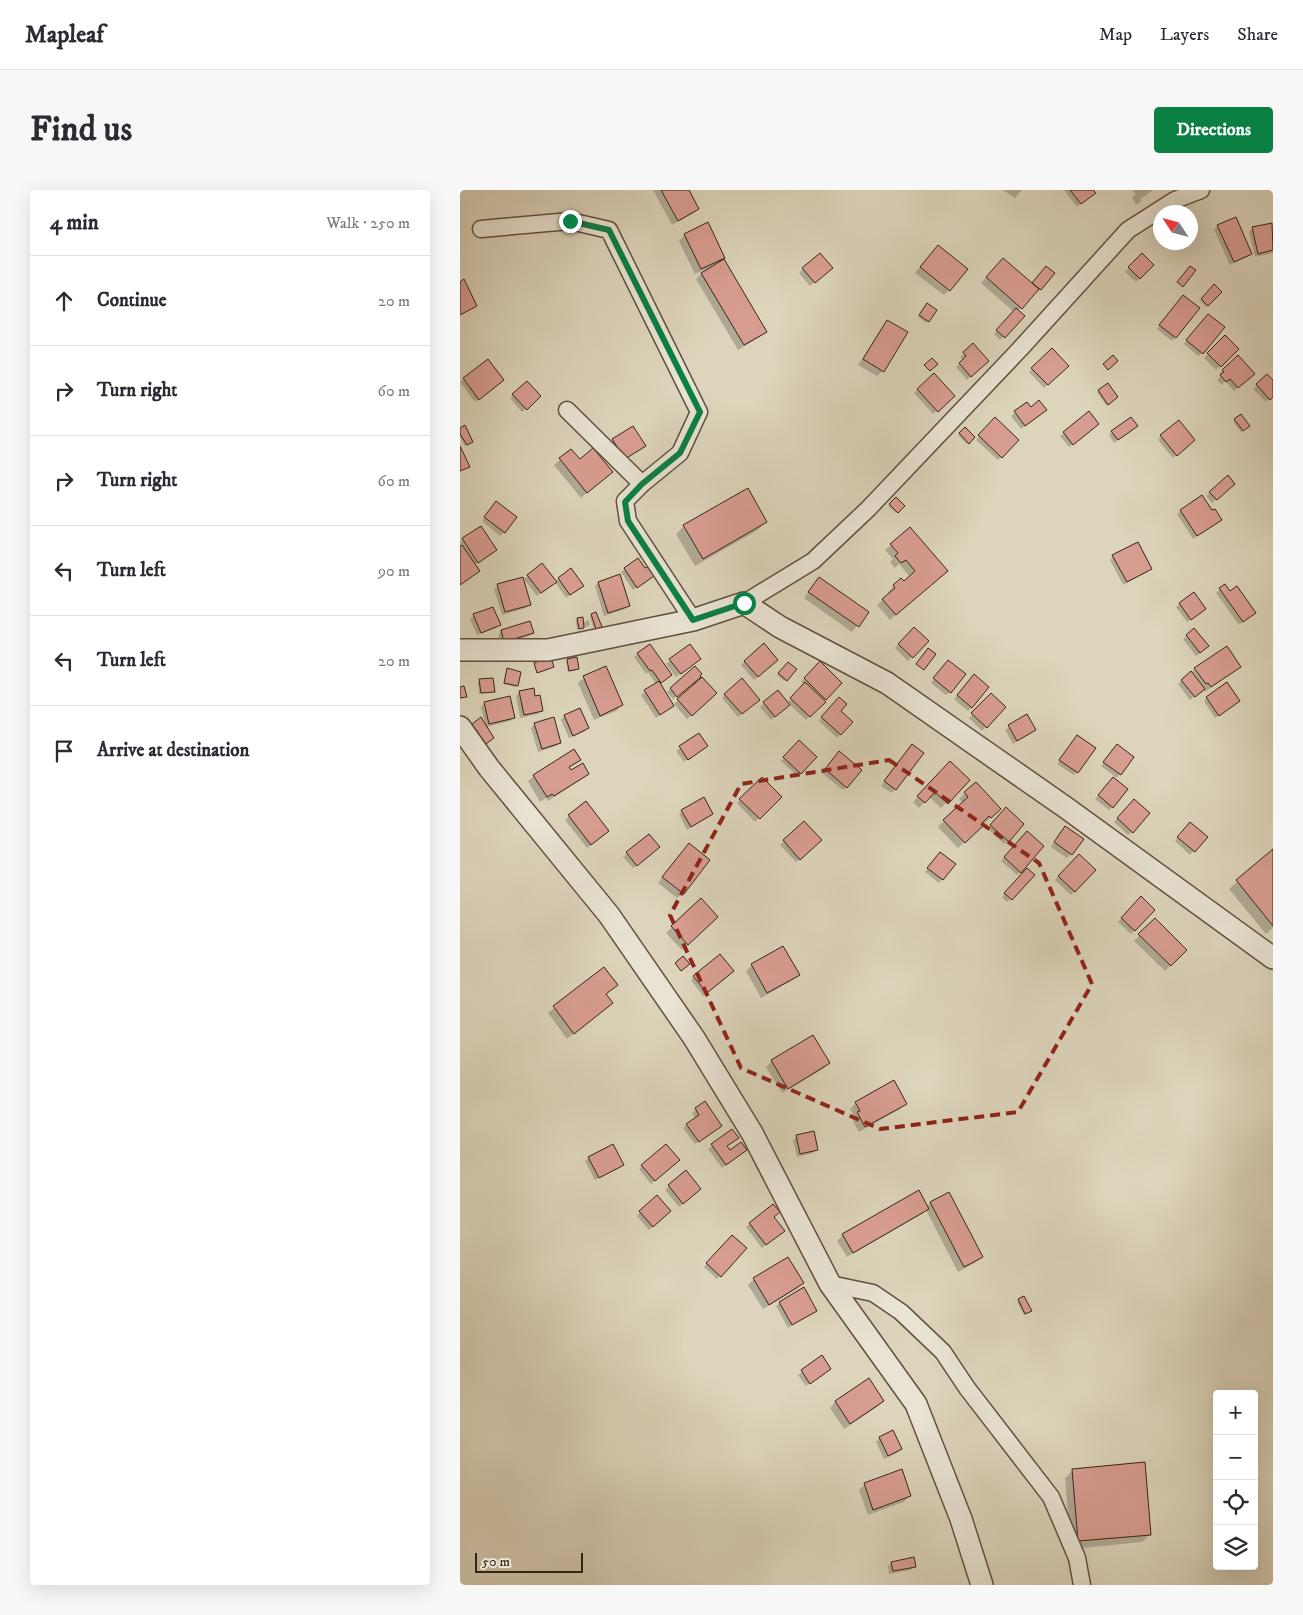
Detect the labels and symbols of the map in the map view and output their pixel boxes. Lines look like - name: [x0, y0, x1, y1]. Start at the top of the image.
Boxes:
- north arrow: [1153, 205, 1198, 250]
- route end: [559, 210, 582, 233]
- route start: [733, 592, 756, 615]
- scale bar: [475, 1550, 582, 1573]

